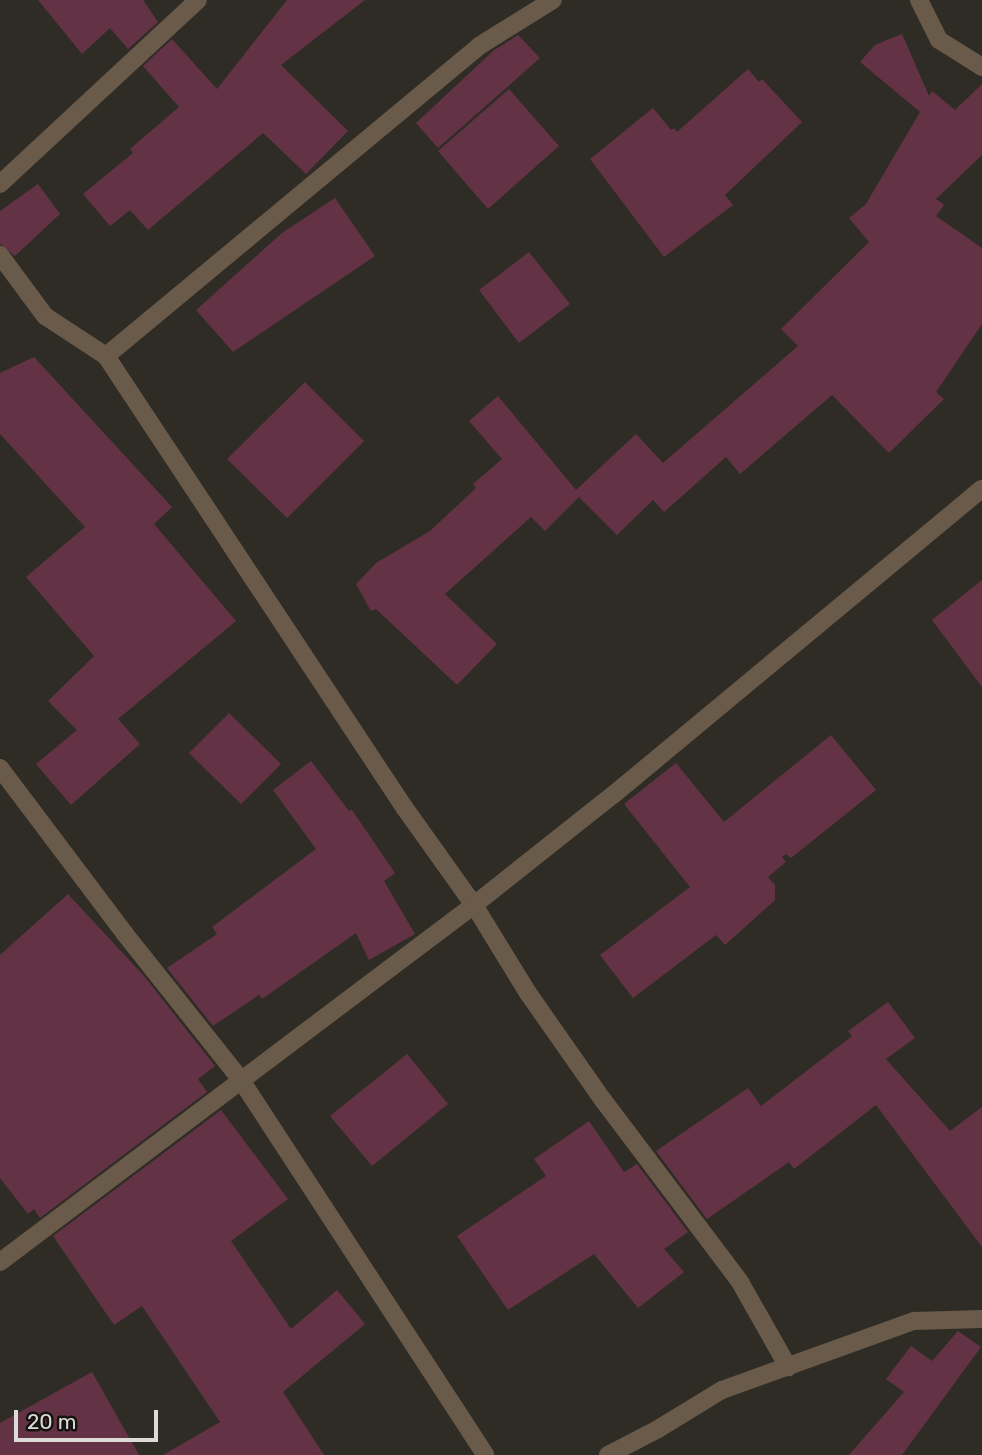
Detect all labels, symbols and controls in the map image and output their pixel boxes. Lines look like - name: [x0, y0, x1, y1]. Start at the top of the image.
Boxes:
- scale bar: [18, 1396, 161, 1440]
- text: 20 m: [27, 1409, 76, 1434]

